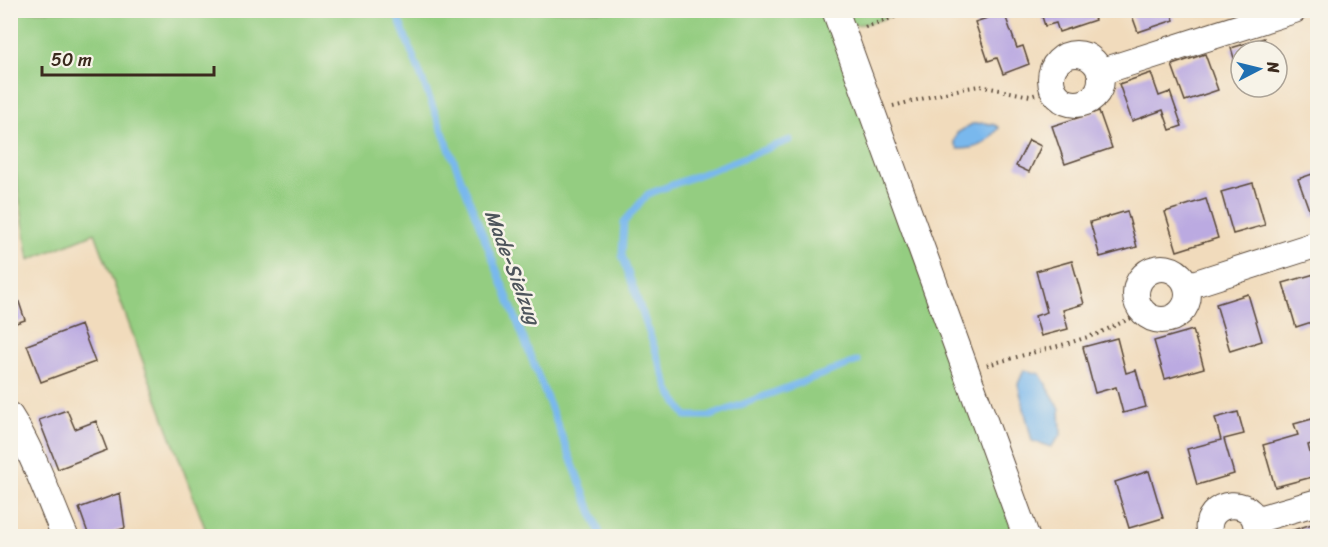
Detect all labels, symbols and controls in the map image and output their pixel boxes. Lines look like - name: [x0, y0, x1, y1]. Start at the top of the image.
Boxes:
- scale bar: [42, 39, 214, 77]
- north arrow: [1229, 39, 1289, 99]
- text: 50 m: [51, 44, 92, 76]
- text: N: [1258, 59, 1289, 75]
- water label: Made-Sielzug: [475, 204, 551, 332]

